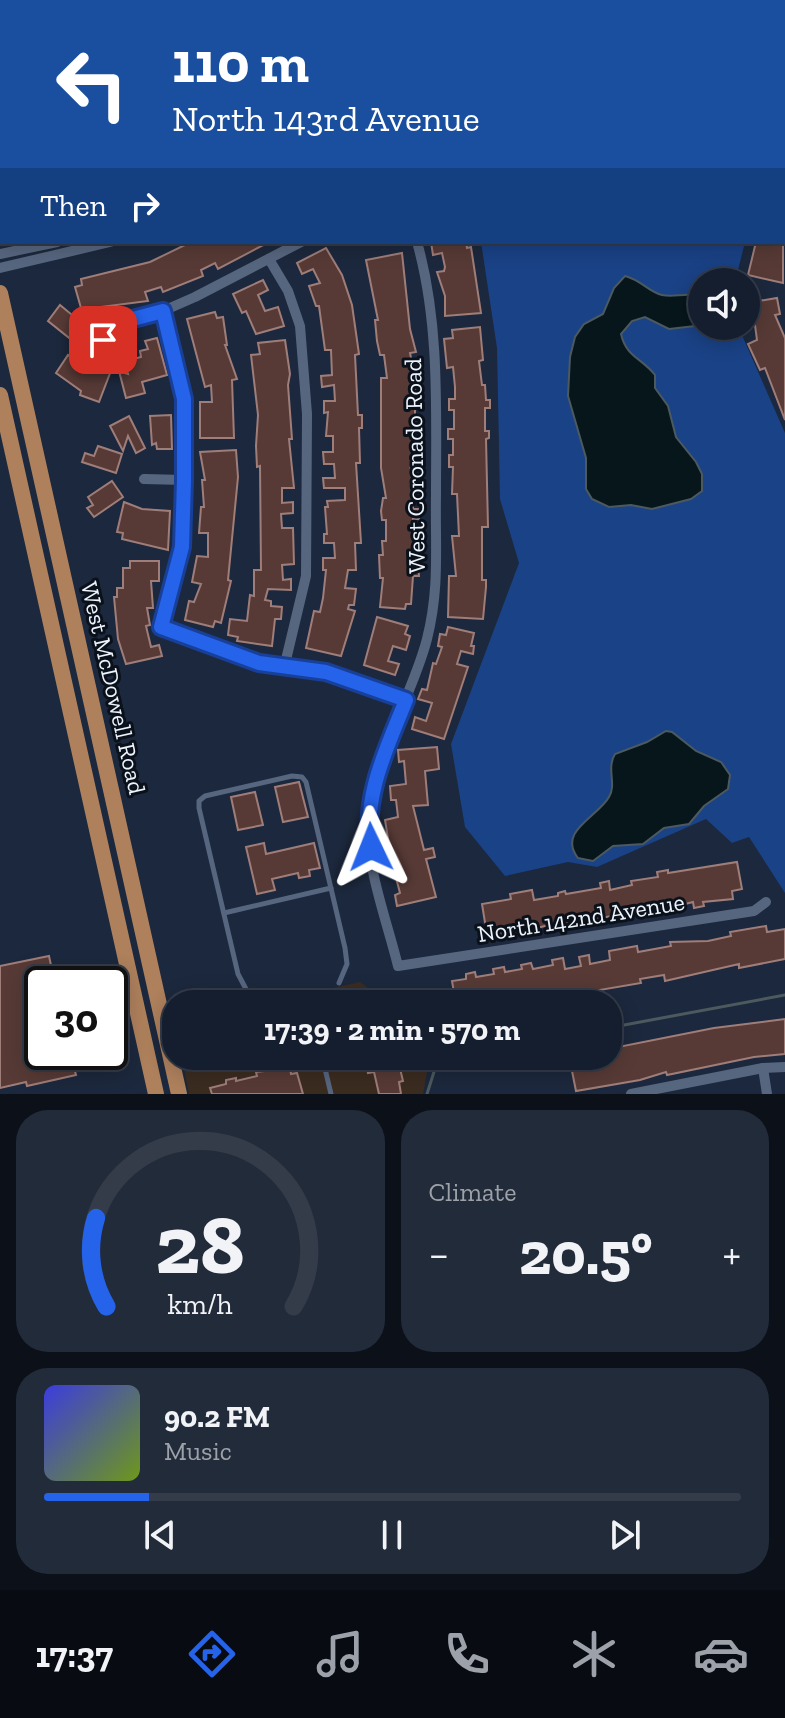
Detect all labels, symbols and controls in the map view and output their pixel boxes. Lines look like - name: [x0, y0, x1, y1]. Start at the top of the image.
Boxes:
- text: 110 m: [172, 29, 309, 96]
- icon: left: [40, 32, 144, 136]
- text: North 143rd Avenue: [172, 97, 480, 140]
- icon: right: [123, 184, 167, 228]
- text: Then: [40, 188, 107, 224]
- map controls: [688, 268, 760, 340]
- button: sound: [688, 268, 760, 340]
- pin: [69, 306, 137, 374]
- icon: arrive: [81, 318, 125, 362]
- street label: West Coronado Road: [398, 358, 431, 574]
- street label: West McDowell Road: [75, 579, 152, 797]
- position arrow: [329, 805, 413, 889]
- street label: North 142nd Avenue: [475, 887, 687, 948]
- speed limit sign: 30: [24, 966, 128, 1070]
- text: 17:39 · 2 min · 570 m: [264, 1012, 520, 1048]
- text: Climate: [429, 1176, 516, 1208]
- text: 28: [155, 1194, 245, 1294]
- text: 20.5°: [519, 1217, 653, 1289]
- text: −: [429, 1227, 449, 1280]
- text: +: [722, 1227, 741, 1280]
- text: km/h: [168, 1287, 233, 1321]
- text: 90.2 FM: [164, 1399, 270, 1435]
- text: Music: [164, 1435, 232, 1467]
- icon: previous: [138, 1513, 182, 1557]
- icon: pause: [370, 1513, 414, 1557]
- icon: next: [603, 1513, 647, 1557]
- icon: directions: [184, 1626, 240, 1682]
- icon: music: [312, 1626, 368, 1682]
- icon: phone: [439, 1626, 495, 1682]
- icon: climate: [566, 1626, 622, 1682]
- icon: car: [693, 1626, 749, 1682]
- text: 17:37: [36, 1633, 113, 1676]

